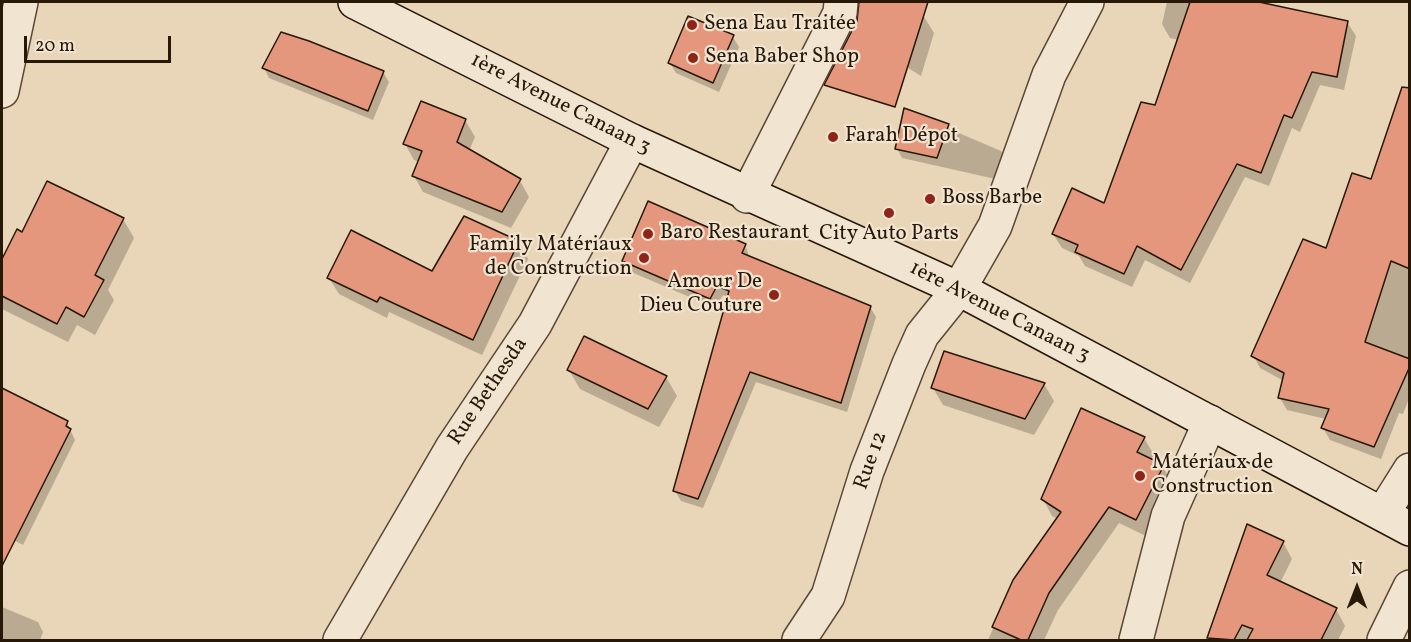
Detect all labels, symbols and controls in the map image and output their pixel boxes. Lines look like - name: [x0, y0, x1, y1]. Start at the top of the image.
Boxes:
- place label: Sena Eau Traitée: [704, 12, 856, 38]
- marker: Sena Eau Traitée: [685, 18, 699, 32]
- scale bar: [27, 24, 174, 62]
- text: 20 m: [35, 34, 75, 59]
- place label: Sena Baber Shop: [705, 45, 859, 71]
- street label: 1ère Avenue Canaan 3: [466, 49, 654, 161]
- marker: Sena Baber Shop: [686, 51, 700, 65]
- place label: Farah Dépot: [845, 124, 958, 150]
- marker: Farah Dépot: [826, 130, 840, 144]
- place label: Boss Barbe: [942, 186, 1042, 212]
- marker: Boss Barbe: [923, 192, 937, 206]
- marker: City Auto Parts: [882, 206, 896, 220]
- place label: Baro Restaurant: [660, 221, 809, 247]
- place label: City Auto Parts: [819, 222, 959, 248]
- marker: Baro Restaurant: [641, 227, 655, 241]
- place label: Family Matériaux de Construction: [469, 233, 632, 283]
- marker: Family Matériaux de Construction: [637, 251, 651, 265]
- street label: 1ère Avenue Canaan 3: [905, 257, 1093, 369]
- place label: Amour De Dieu Couture: [640, 270, 762, 320]
- marker: Amour De Dieu Couture: [767, 288, 781, 302]
- street label: Rue Bethesda: [444, 333, 534, 451]
- street label: Rue 12: [850, 429, 894, 493]
- place label: Matériaux de Construction: [1152, 451, 1273, 501]
- marker: Matériaux de Construction: [1133, 469, 1147, 483]
- north arrow: [1327, 558, 1387, 618]
- text: N: [1351, 559, 1363, 581]

